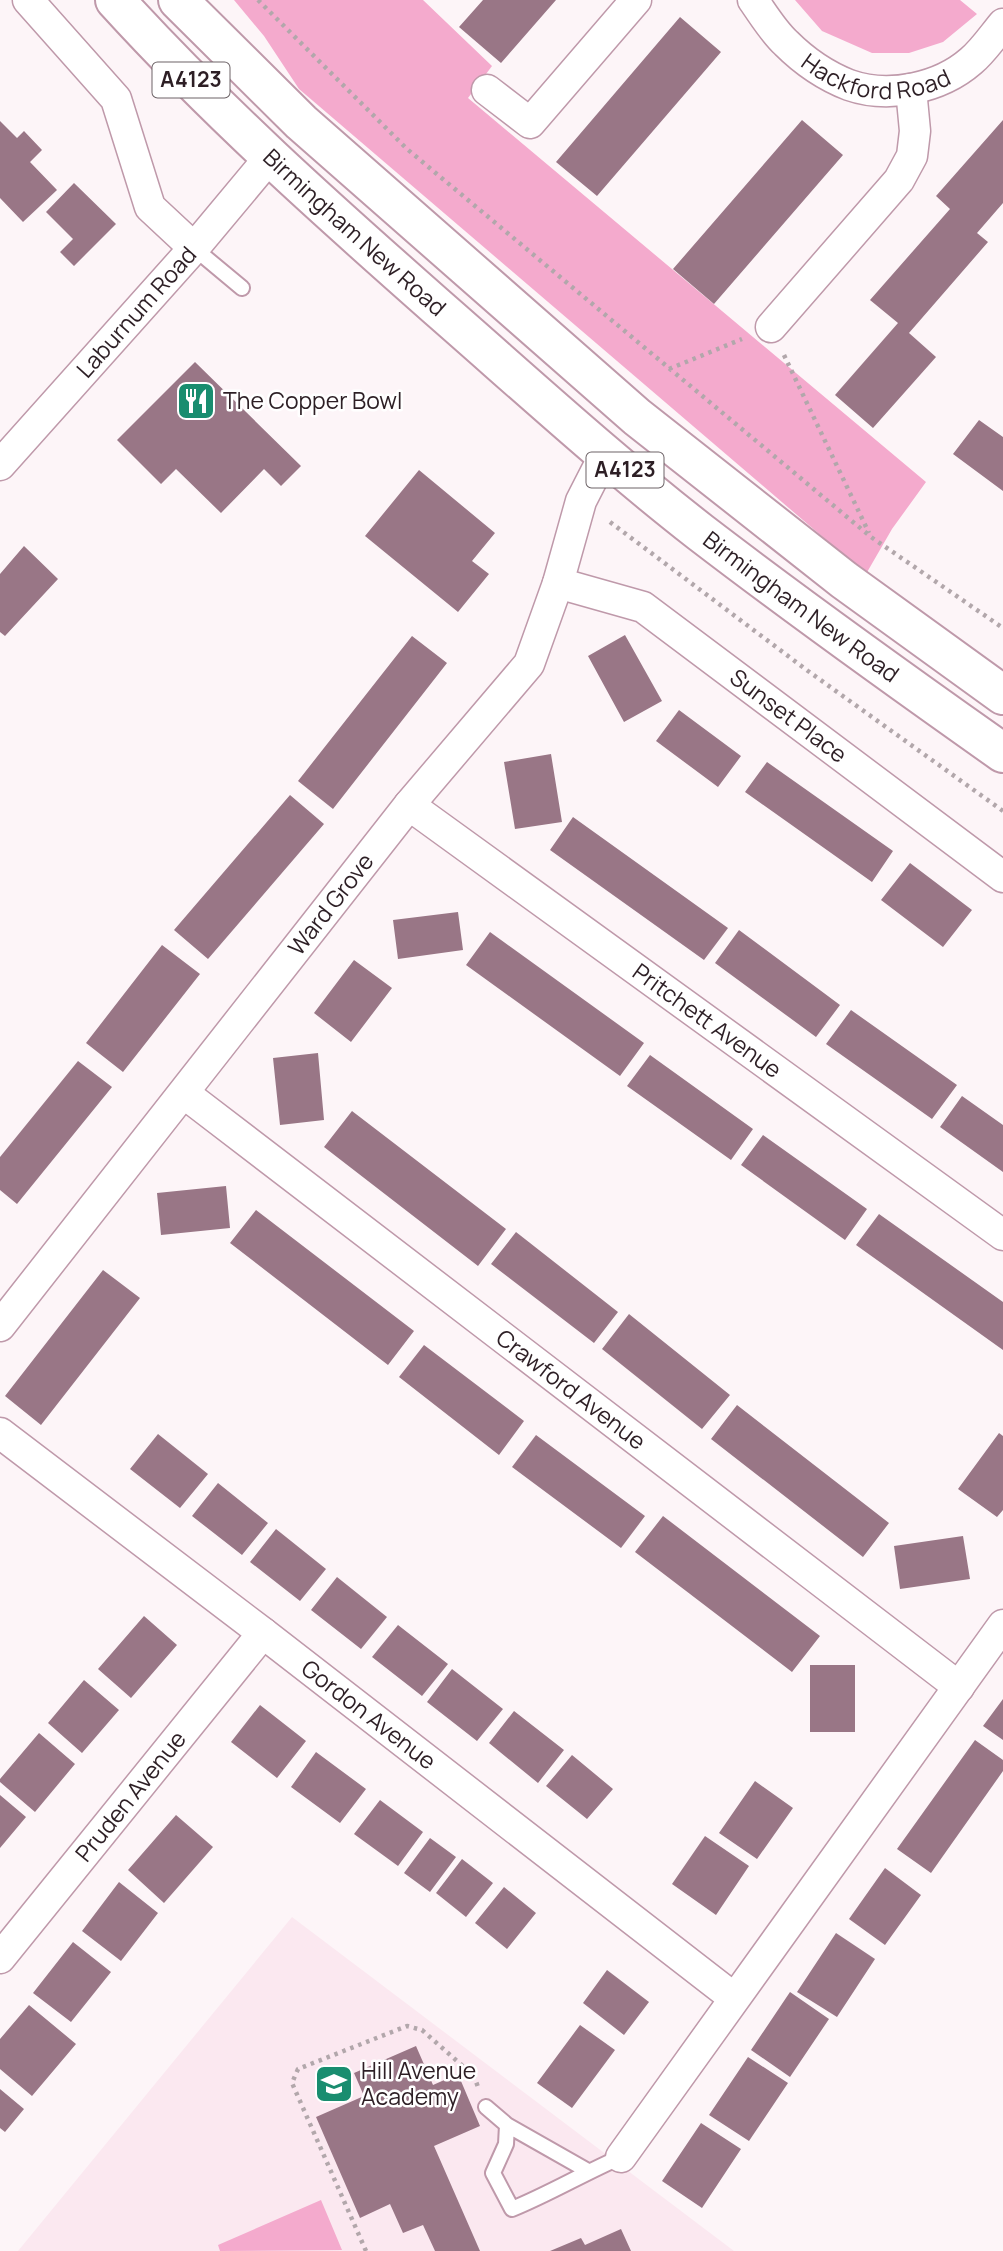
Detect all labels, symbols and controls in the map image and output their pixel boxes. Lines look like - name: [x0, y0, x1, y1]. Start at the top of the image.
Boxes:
- street label: Hackford Road: [795, 45, 955, 106]
- road number: A4123: [152, 62, 230, 98]
- street label: Birmingham New Road: [257, 141, 453, 323]
- street label: Laburnum Road: [69, 239, 203, 384]
- restaurant icon: The Copper Bowl: [175, 380, 217, 422]
- place label: The Copper Bowl: [223, 384, 402, 416]
- road number: A4123: [586, 452, 664, 488]
- street label: Birmingham New Road: [697, 523, 906, 689]
- street label: Sunset Place: [724, 661, 854, 770]
- street label: Ward Grove: [280, 846, 380, 962]
- street label: Pritchett Avenue: [627, 955, 789, 1085]
- street label: Crawford Avenue: [490, 1321, 653, 1456]
- street label: Gordon Avenue: [295, 1652, 443, 1776]
- street label: Pruden Avenue: [67, 1724, 193, 1868]
- place label: Hill Avenue Academy: [361, 2054, 476, 2112]
- school or university icon: Hill Avenue Academy: [313, 2063, 355, 2105]

